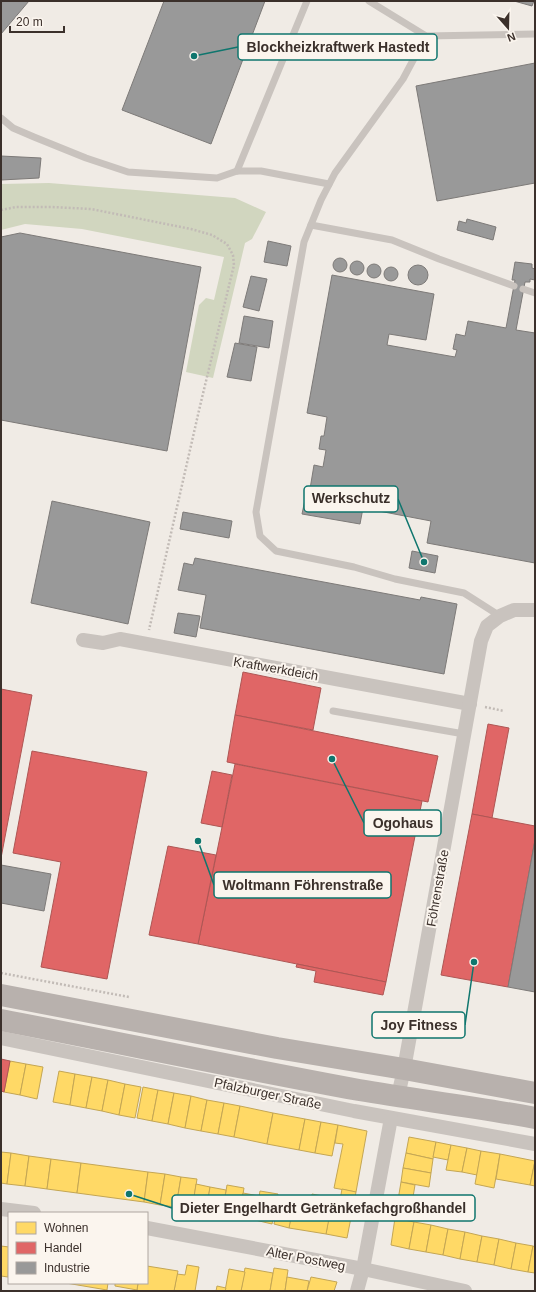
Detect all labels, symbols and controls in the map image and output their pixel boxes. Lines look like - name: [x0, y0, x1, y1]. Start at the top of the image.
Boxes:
- scale bar: [10, 8, 64, 34]
- north arrow: [488, 8, 528, 48]
- text: 20 m: [16, 15, 43, 29]
- text: N: [506, 30, 517, 44]
- callout: Blockheizkraftwerk Hastedt: [238, 34, 437, 60]
- text: Blockheizkraftwerk Hastedt: [247, 39, 430, 55]
- callout: Werkschutz: [304, 486, 398, 512]
- text: Werkschutz: [312, 490, 390, 506]
- street label: Kraftwerkdeich: [232, 654, 320, 683]
- callout: Ogohaus: [364, 810, 441, 836]
- text: Ogohaus: [373, 815, 434, 831]
- street label: Föhrenstraße: [423, 848, 452, 928]
- callout: Woltmann Föhrenstraße: [214, 872, 391, 898]
- text: Woltmann Föhrenstraße: [223, 877, 384, 893]
- callout: Joy Fitness: [372, 1012, 465, 1038]
- text: Joy Fitness: [380, 1017, 458, 1033]
- street label: Pfalzburger Straße: [213, 1075, 323, 1112]
- callout: Dieter Engelhardt Getränkefachgroßhandel: [172, 1195, 475, 1221]
- text: Dieter Engelhardt Getränkefachgroßhandel: [180, 1200, 466, 1216]
- legend: [8, 1212, 148, 1284]
- text: Wohnen: [44, 1221, 88, 1235]
- text: Handel: [44, 1241, 82, 1255]
- street label: Alter Postweg: [265, 1243, 347, 1274]
- text: Industrie: [44, 1261, 90, 1275]

